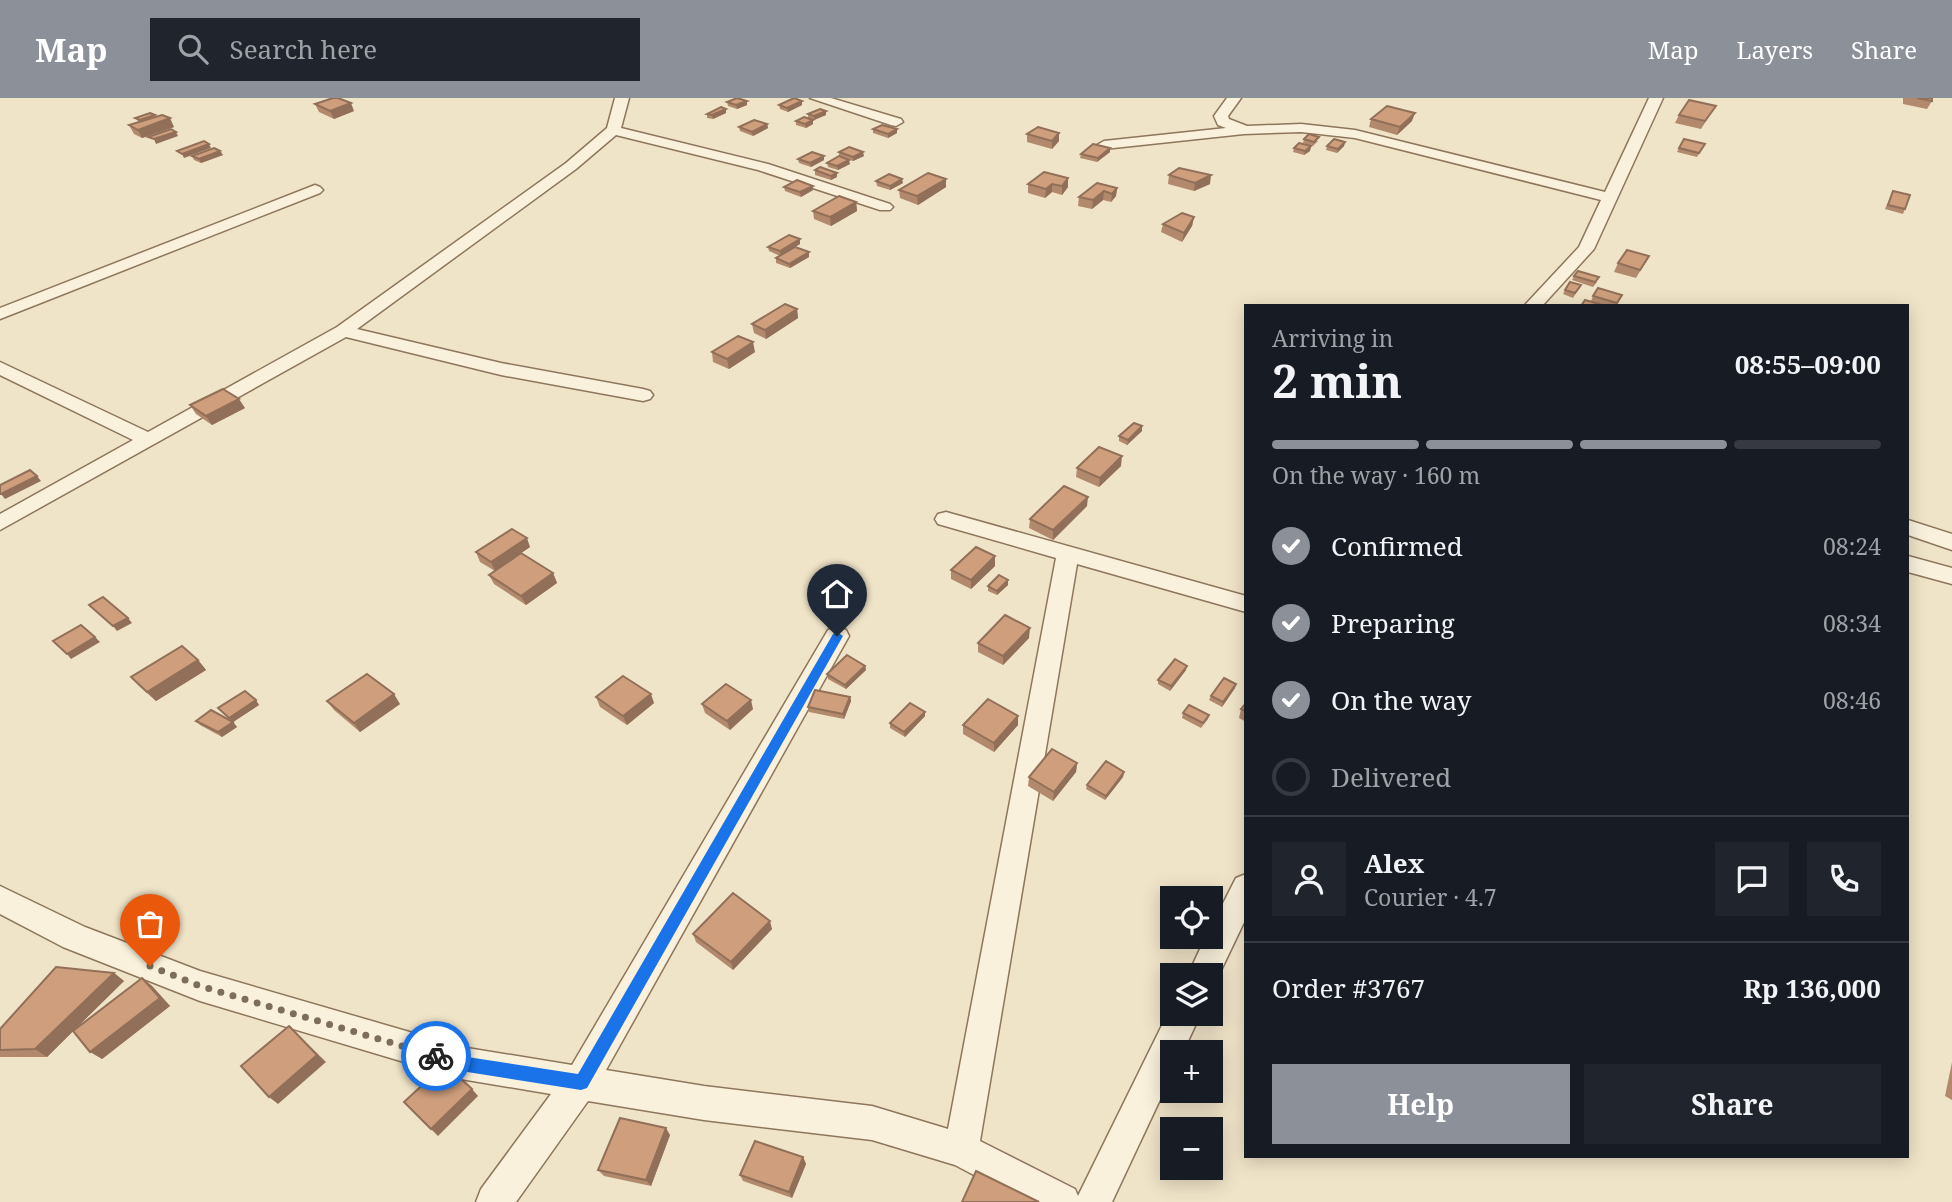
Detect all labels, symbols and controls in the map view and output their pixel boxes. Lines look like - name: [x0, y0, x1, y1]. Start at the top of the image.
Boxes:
- search box: [150, 18, 640, 81]
- text: Map: [35, 27, 108, 72]
- icon: search: [174, 30, 212, 68]
- text: Search here: [230, 31, 377, 67]
- text: Map: [1648, 33, 1699, 66]
- text: Layers: [1737, 33, 1813, 66]
- text: Share: [1851, 33, 1917, 66]
- text: Arriving in: [1272, 322, 1393, 354]
- text: 08:55–09:00: [1735, 346, 1881, 382]
- text: 2 min: [1272, 349, 1402, 411]
- text: On the way · 160 m: [1272, 459, 1480, 491]
- icon: check: [1272, 527, 1310, 565]
- text: Confirmed: [1331, 528, 1463, 564]
- text: 08:24: [1823, 530, 1881, 562]
- pin: [807, 564, 867, 636]
- icon: home: [818, 575, 856, 613]
- icon: check: [1272, 604, 1310, 642]
- text: Preparing: [1331, 605, 1455, 641]
- text: 08:34: [1823, 607, 1881, 639]
- icon: check: [1272, 681, 1310, 719]
- text: On the way: [1331, 682, 1471, 718]
- text: 08:46: [1823, 684, 1881, 716]
- text: Delivered: [1331, 759, 1451, 795]
- button: person: [1272, 842, 1346, 916]
- button: chat: [1715, 842, 1789, 916]
- button: phone: [1807, 842, 1881, 916]
- text: Alex: [1364, 845, 1424, 881]
- text: Courier · 4.7: [1364, 881, 1497, 913]
- map controls: [1160, 886, 1223, 1180]
- button: locate: [1160, 886, 1223, 949]
- pin: [120, 894, 180, 966]
- icon: bag: [131, 905, 169, 943]
- button: layers: [1160, 963, 1223, 1026]
- text: Order #3767: [1272, 970, 1425, 1006]
- text: Rp 136,000: [1743, 970, 1881, 1006]
- courier: [401, 1021, 471, 1091]
- icon: bike: [417, 1037, 455, 1075]
- button: +: [1160, 1040, 1223, 1103]
- button: Help: [1272, 1064, 1570, 1144]
- button: Share: [1584, 1064, 1881, 1144]
- button: −: [1160, 1117, 1223, 1180]

